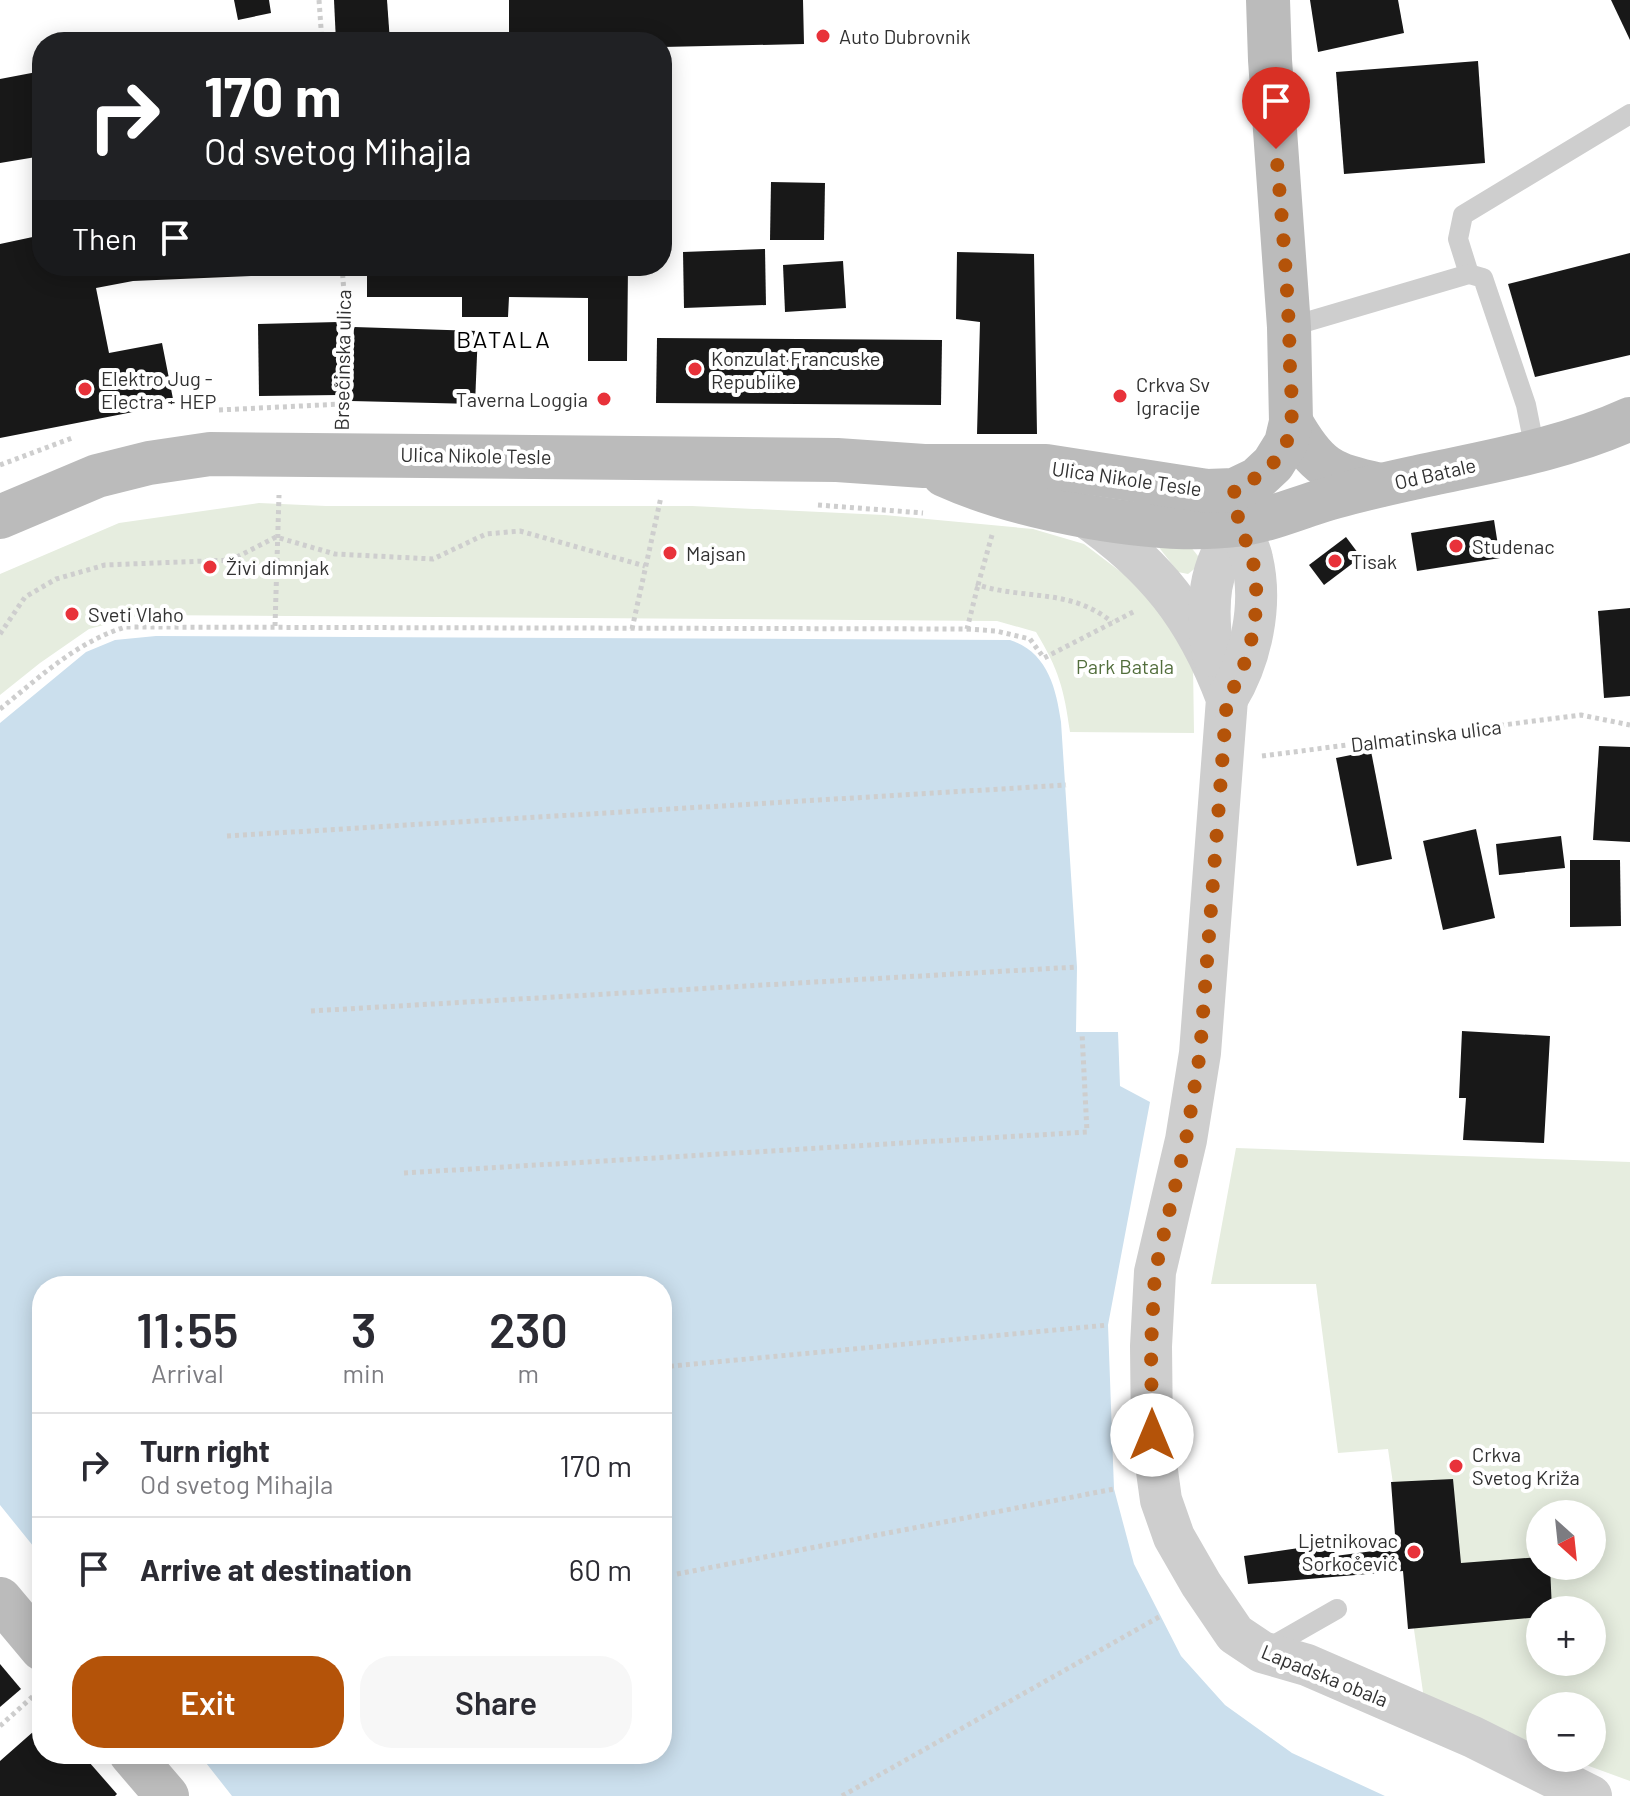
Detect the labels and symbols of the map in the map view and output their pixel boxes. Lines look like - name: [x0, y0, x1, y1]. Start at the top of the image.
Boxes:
- place label: Auto Dubrovnik: [839, 24, 971, 48]
- marker: Auto Dubrovnik: [814, 27, 832, 45]
- pin: [1242, 67, 1310, 149]
- street label: Brsečinska ulica: [329, 289, 355, 431]
- district label: BATALA: [456, 324, 552, 353]
- place label: Konzulat Francuske Republike: [711, 346, 881, 393]
- marker: Konzulat Francuske Republike: [686, 360, 704, 378]
- place label: Elektro Jug - Electra - HEP: [101, 366, 217, 413]
- place label: Crkva Sv Igracije: [1136, 372, 1210, 419]
- marker: Elektro Jug - Electra - HEP: [76, 380, 94, 398]
- place label: Taverna Loggia: [456, 387, 588, 411]
- marker: Crkva Sv Igracije: [1111, 387, 1129, 405]
- marker: Taverna Loggia: [595, 390, 613, 408]
- street label: Ulica Nikole Tesle: [400, 442, 552, 468]
- street label: Od Batale: [1392, 452, 1478, 494]
- street label: Ulica Nikole Tesle: [1051, 456, 1203, 500]
- place label: Studenac: [1472, 534, 1555, 558]
- marker: Studenac: [1447, 537, 1465, 555]
- place label: Majsan: [686, 541, 746, 565]
- marker: Majsan: [661, 544, 679, 562]
- place label: Tisak: [1351, 549, 1397, 573]
- marker: Tisak: [1326, 552, 1344, 570]
- place label: Živi dimnjak: [226, 555, 329, 579]
- marker: Živi dimnjak: [201, 558, 219, 576]
- place label: Sveti Vlaho: [88, 602, 184, 626]
- marker: Sveti Vlaho: [63, 605, 81, 623]
- park label: Park Batala: [1076, 654, 1174, 678]
- street label: Dalmatinska ulica: [1349, 714, 1503, 756]
- position arrow: [1110, 1393, 1194, 1477]
- place label: Crkva Svetog Križa: [1472, 1442, 1580, 1489]
- marker: Crkva Svetog Križa: [1447, 1457, 1465, 1475]
- north arrow: [1526, 1500, 1606, 1580]
- place label: Ljetnikovac Sorkočević: [1298, 1528, 1398, 1575]
- marker: Ljetnikovac Sorkočević: [1405, 1543, 1423, 1561]
- street label: Lapadska obala: [1258, 1639, 1392, 1711]

